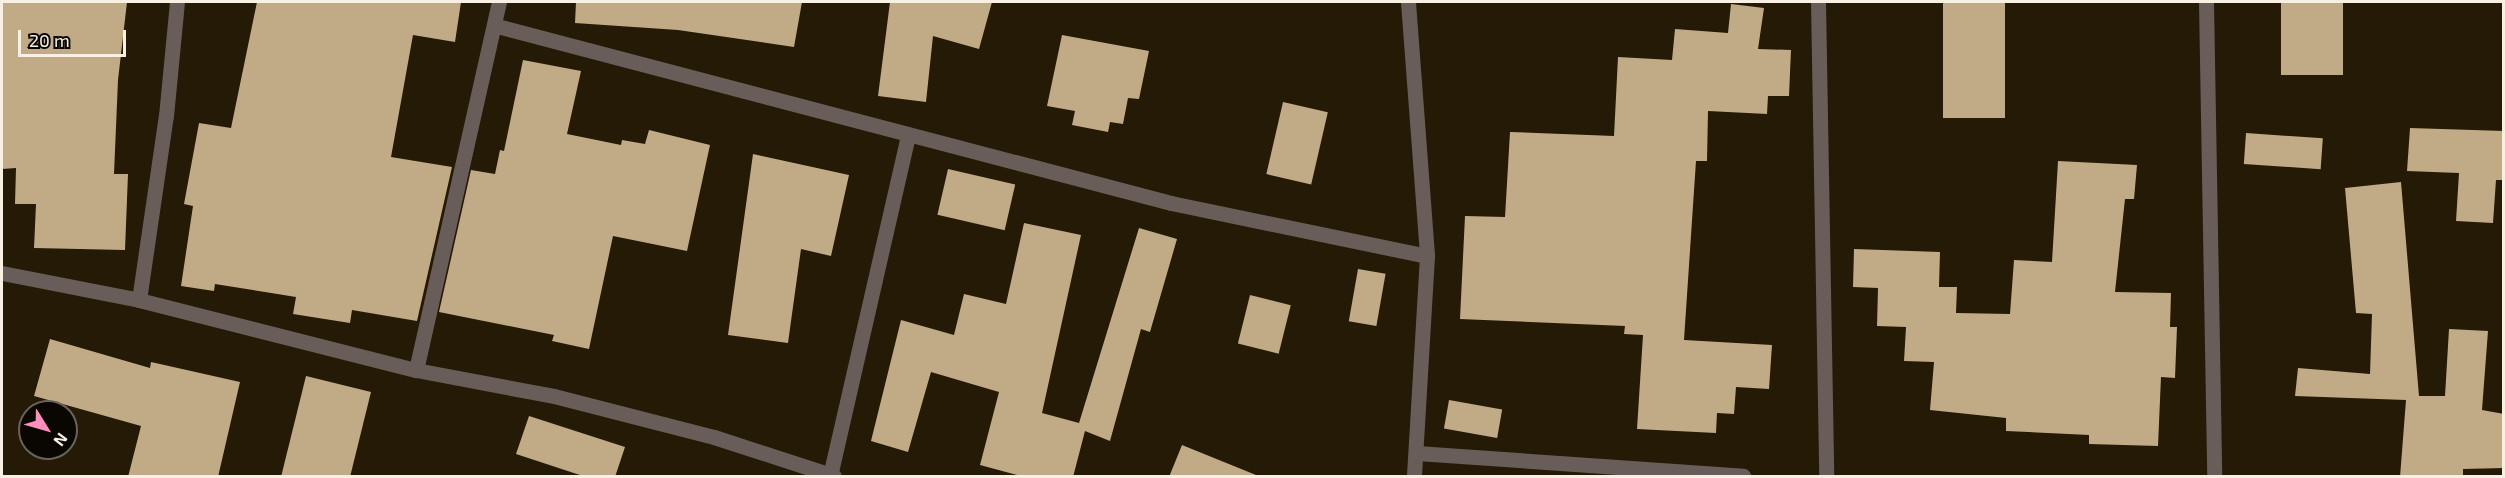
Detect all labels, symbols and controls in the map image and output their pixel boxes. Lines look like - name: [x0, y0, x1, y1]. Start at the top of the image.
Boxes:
- scale bar: [21, 18, 129, 56]
- text: 20 m: [29, 29, 70, 51]
- north arrow: [18, 400, 78, 460]
- text: N: [50, 430, 72, 450]

